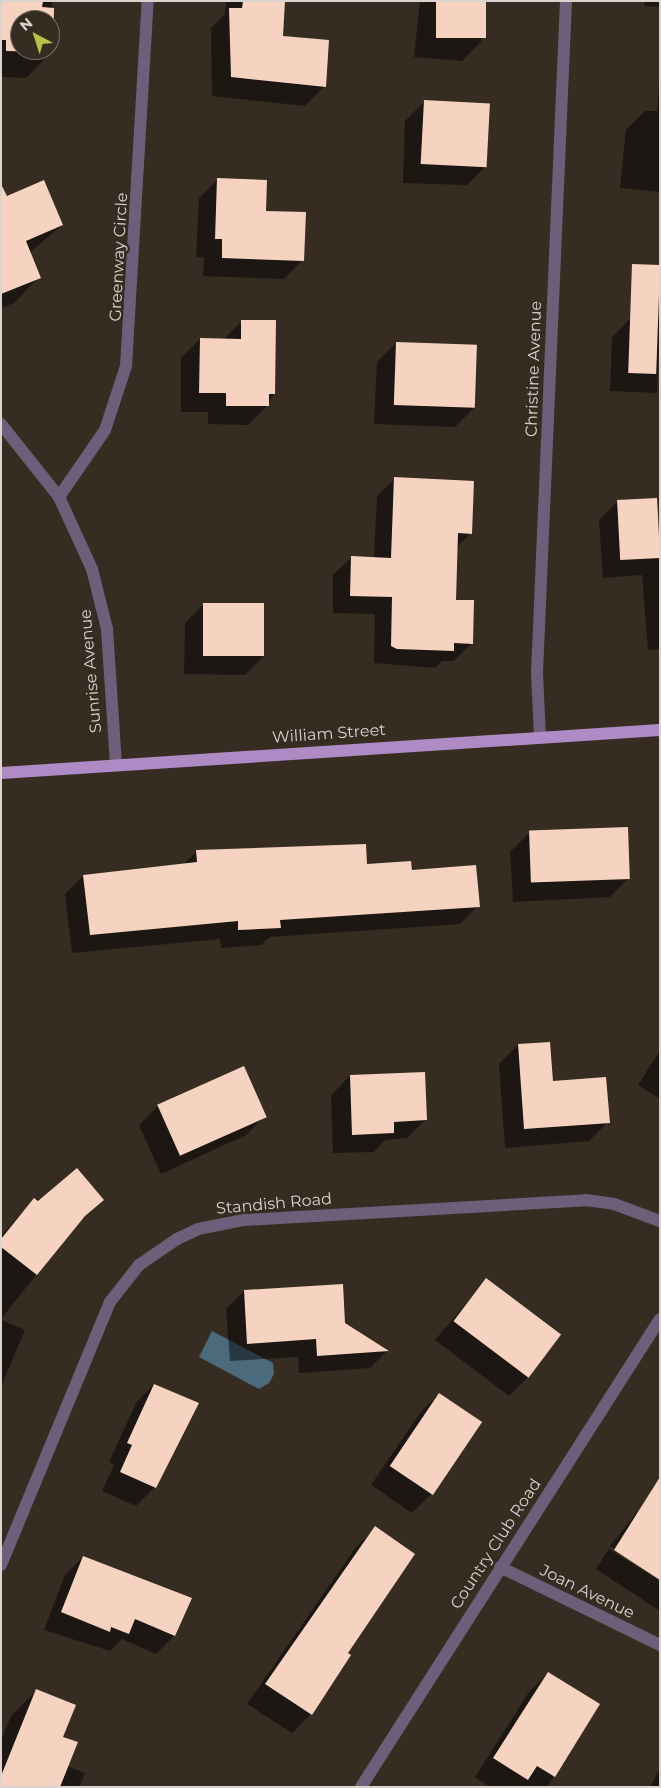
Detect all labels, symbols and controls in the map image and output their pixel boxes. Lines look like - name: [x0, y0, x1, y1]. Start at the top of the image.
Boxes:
- north arrow: [10, 10, 60, 60]
- text: N: [16, 14, 36, 35]
- street label: Greenway Circle: [106, 192, 132, 322]
- street label: Christine Avenue: [522, 300, 546, 438]
- street label: Sunrise Avenue: [76, 608, 106, 734]
- street label: William Street: [272, 720, 386, 748]
- street label: Standish Road: [215, 1189, 333, 1219]
- street label: Country Club Road: [447, 1475, 545, 1613]
- street label: Joan Avenue: [537, 1561, 637, 1623]

